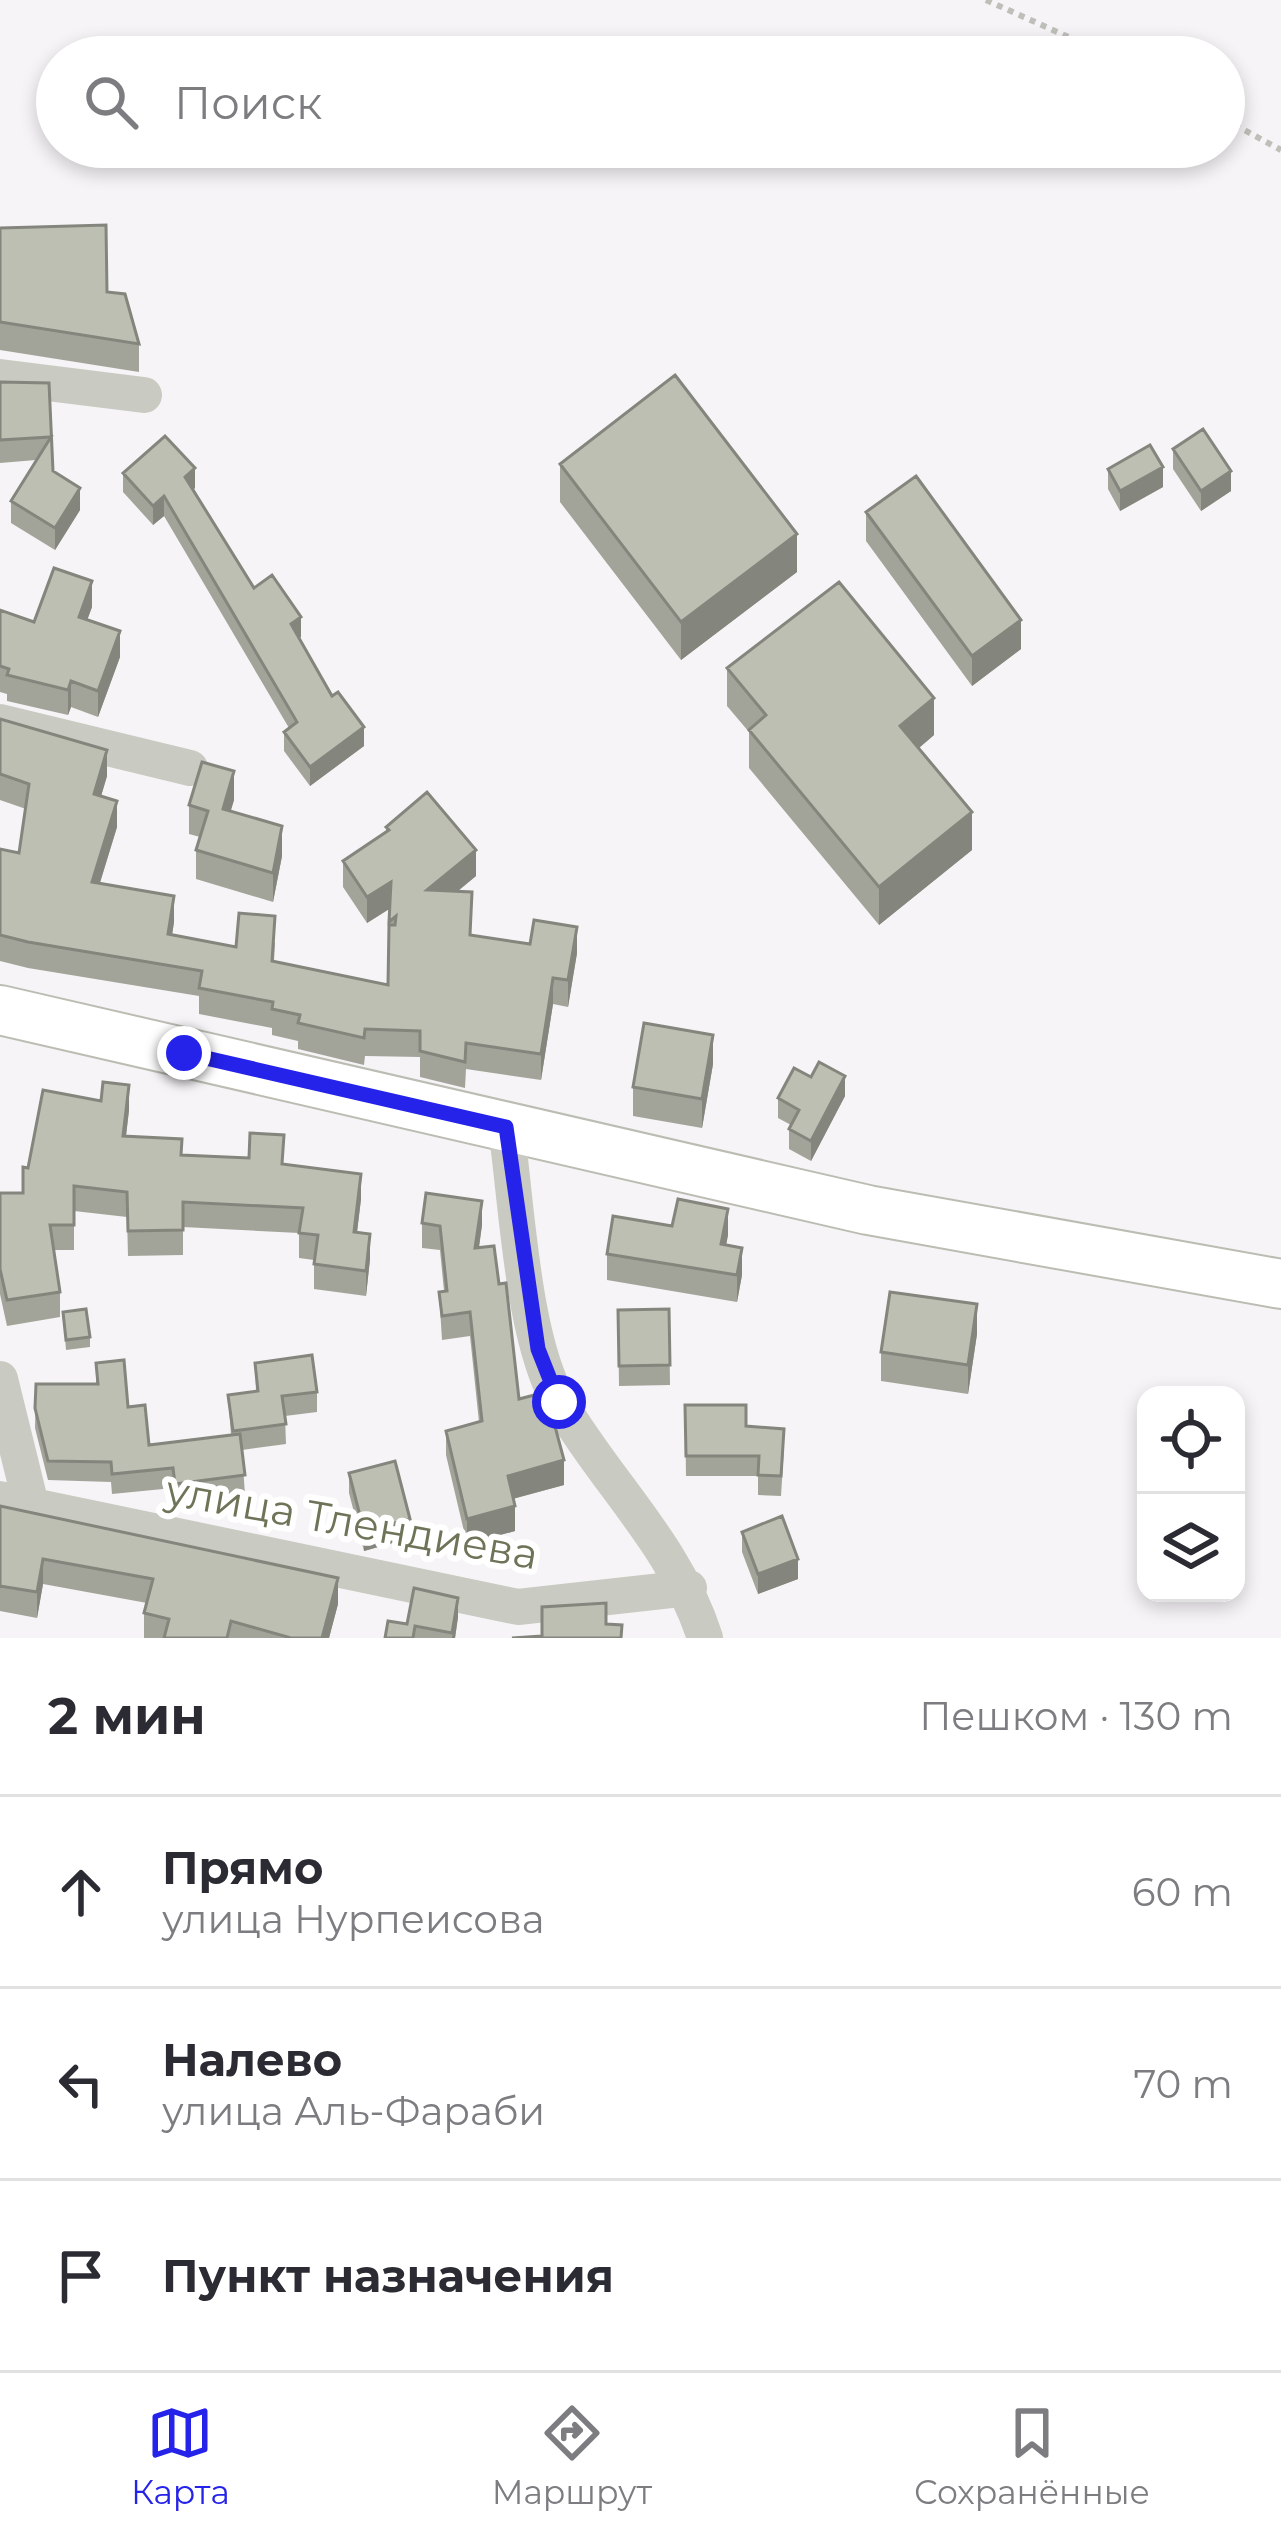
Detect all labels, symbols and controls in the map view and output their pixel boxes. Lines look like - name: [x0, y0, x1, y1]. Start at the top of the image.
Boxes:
- search box: [36, 36, 1245, 168]
- icon: search: [78, 69, 144, 135]
- text: Поиск: [174, 75, 322, 130]
- route end: [157, 1026, 211, 1080]
- route start: [532, 1375, 586, 1429]
- map controls: [1137, 1386, 1245, 1602]
- button: locate: [1137, 1386, 1245, 1494]
- street label: улица Тлендиева: [161, 1463, 542, 1580]
- button: layers: [1137, 1494, 1245, 1602]
- text: 2 мин: [48, 1685, 206, 1747]
- text: Пешком · 130 m: [919, 1692, 1233, 1740]
- text: Прямо: [162, 1840, 323, 1895]
- icon: ahead: [48, 1859, 114, 1925]
- text: 60 m: [1132, 1868, 1233, 1916]
- text: улица Нурпеисова: [162, 1895, 545, 1943]
- text: Налево: [162, 2032, 342, 2087]
- icon: left: [48, 2051, 114, 2117]
- text: 70 m: [1133, 2060, 1233, 2108]
- text: улица Аль-Фараби: [162, 2087, 545, 2135]
- icon: arrive: [48, 2243, 114, 2309]
- text: Пункт назначения: [162, 2248, 614, 2303]
- tab: Карта: [131, 2400, 230, 2512]
- tab: Маршрут: [492, 2400, 652, 2512]
- tab: Сохранённые: [914, 2400, 1150, 2512]

